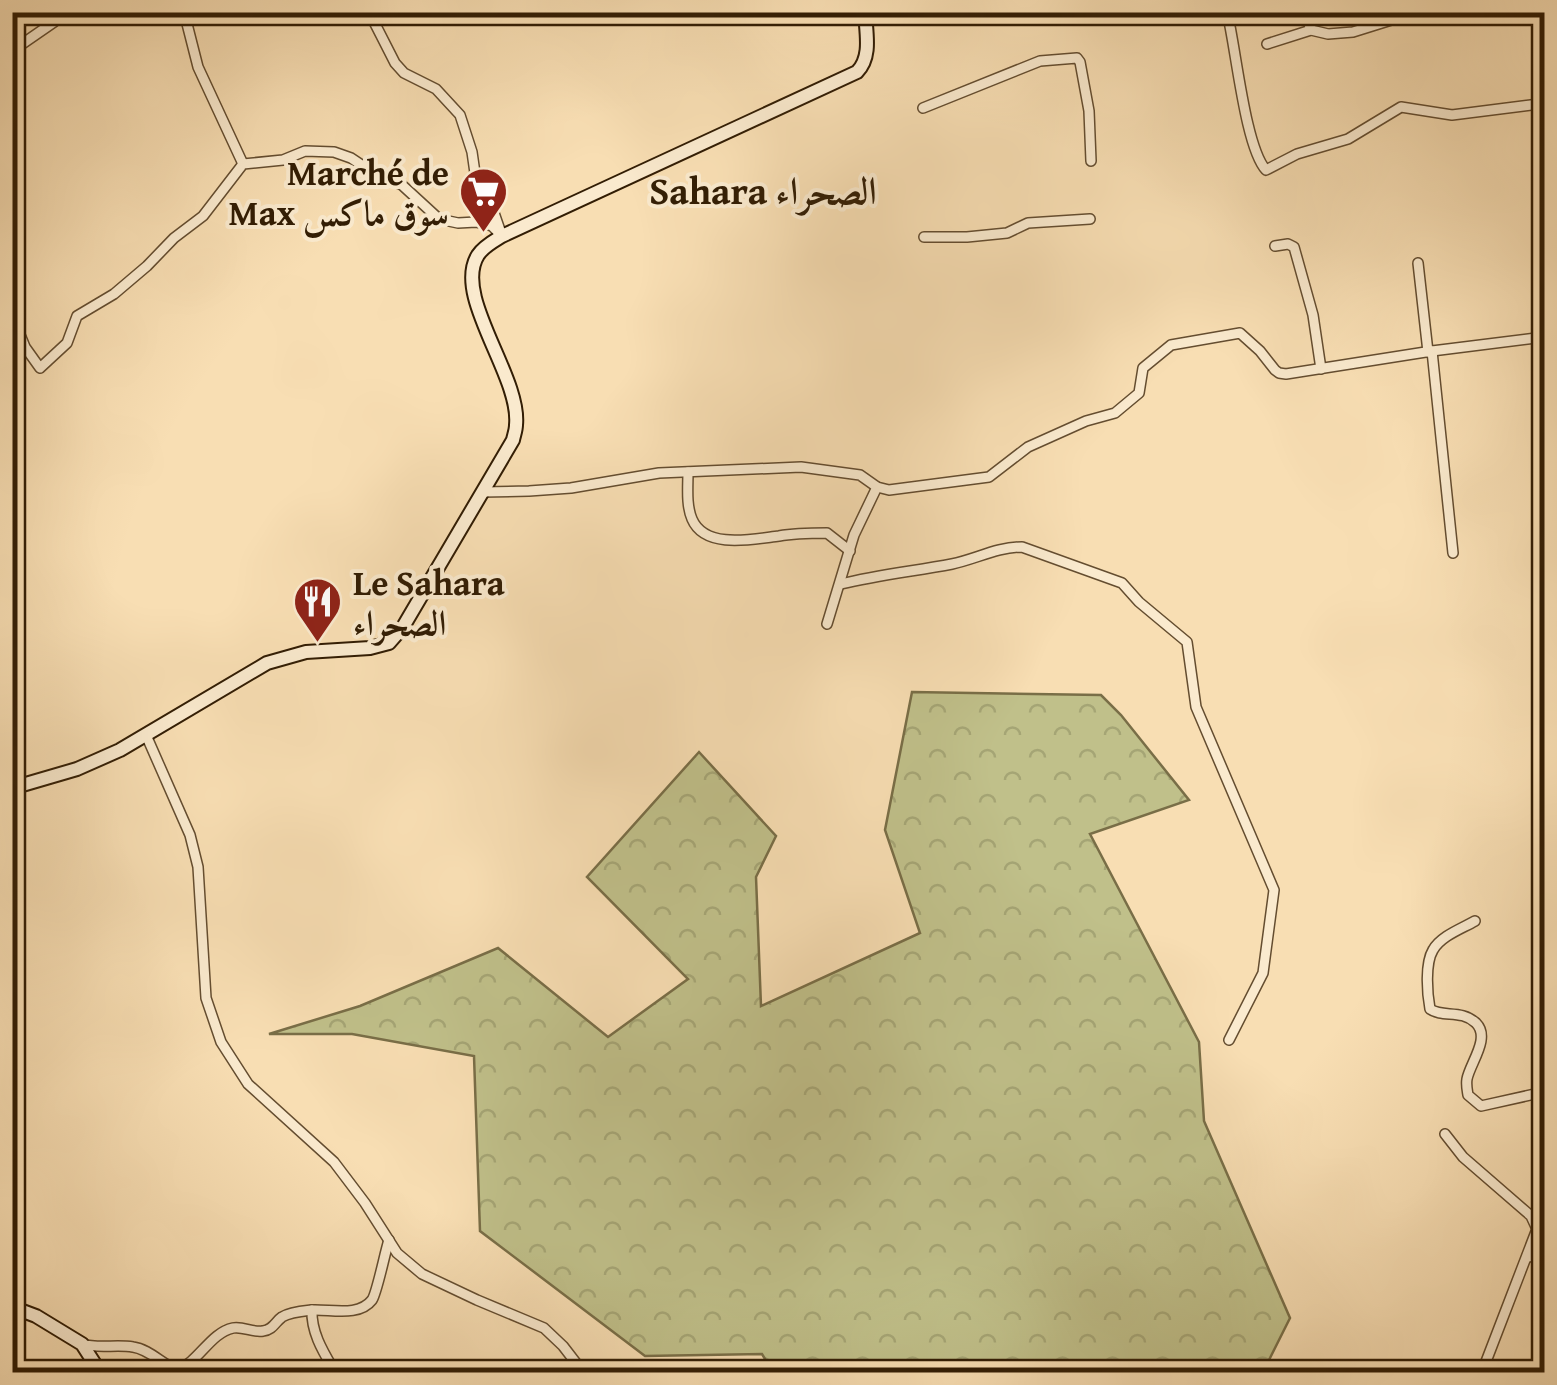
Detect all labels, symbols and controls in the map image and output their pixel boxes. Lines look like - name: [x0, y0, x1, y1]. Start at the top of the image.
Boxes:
- place label: Marché de Max سوق ماكس: [229, 147, 449, 238]
- district label: Sahara الصحراء: [649, 162, 877, 218]
- supermarket icon: Marché de Max سوق ماكس: [458, 166, 510, 234]
- place label: Le Sahara الصحراء: [353, 557, 505, 648]
- restaurant icon: Le Sahara الصحراء: [292, 576, 344, 644]

